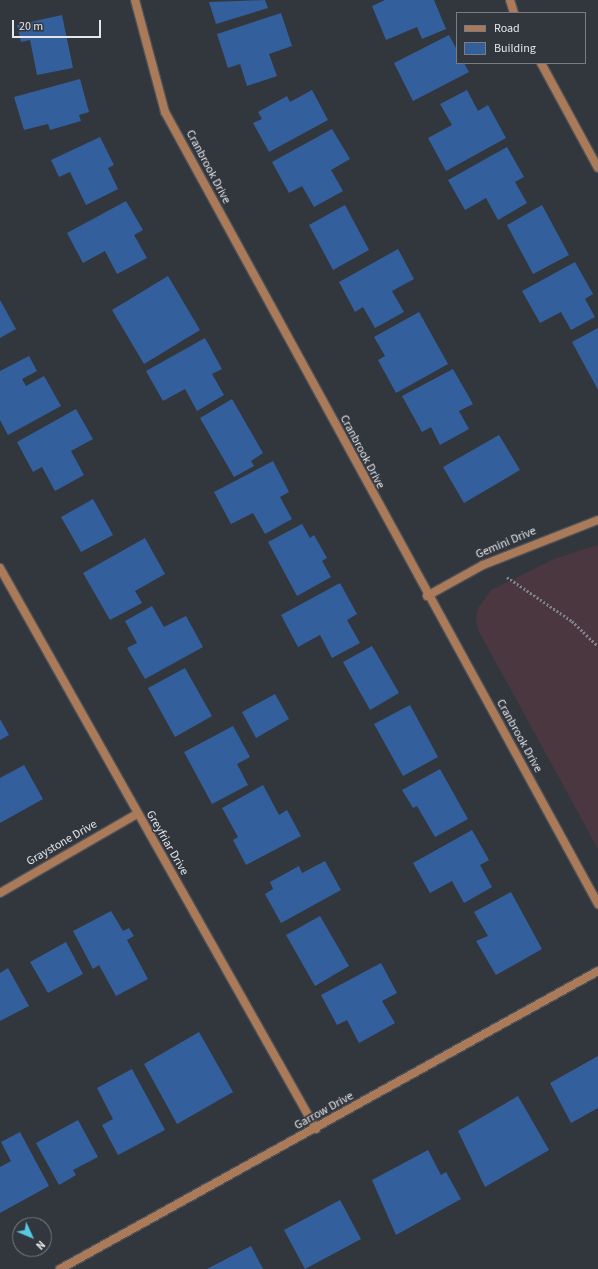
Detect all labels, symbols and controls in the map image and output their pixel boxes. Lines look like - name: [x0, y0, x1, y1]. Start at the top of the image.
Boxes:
- scale bar: [14, 12, 103, 38]
- legend: [456, 12, 586, 64]
- text: 20 m: [19, 18, 43, 35]
- text: Road: [494, 20, 520, 37]
- text: Building: [494, 40, 536, 57]
- street label: Cranbrook Drive: [183, 128, 233, 206]
- street label: Cranbrook Drive: [337, 413, 387, 491]
- street label: Gemini Drive: [474, 524, 538, 562]
- street label: Cranbrook Drive: [493, 697, 545, 775]
- street label: Greyfriar Drive: [143, 808, 191, 878]
- street label: Graystone Drive: [24, 817, 100, 869]
- street label: Garrow Drive: [292, 1089, 356, 1133]
- north arrow: [12, 1217, 52, 1257]
- text: N: [32, 1237, 48, 1253]

